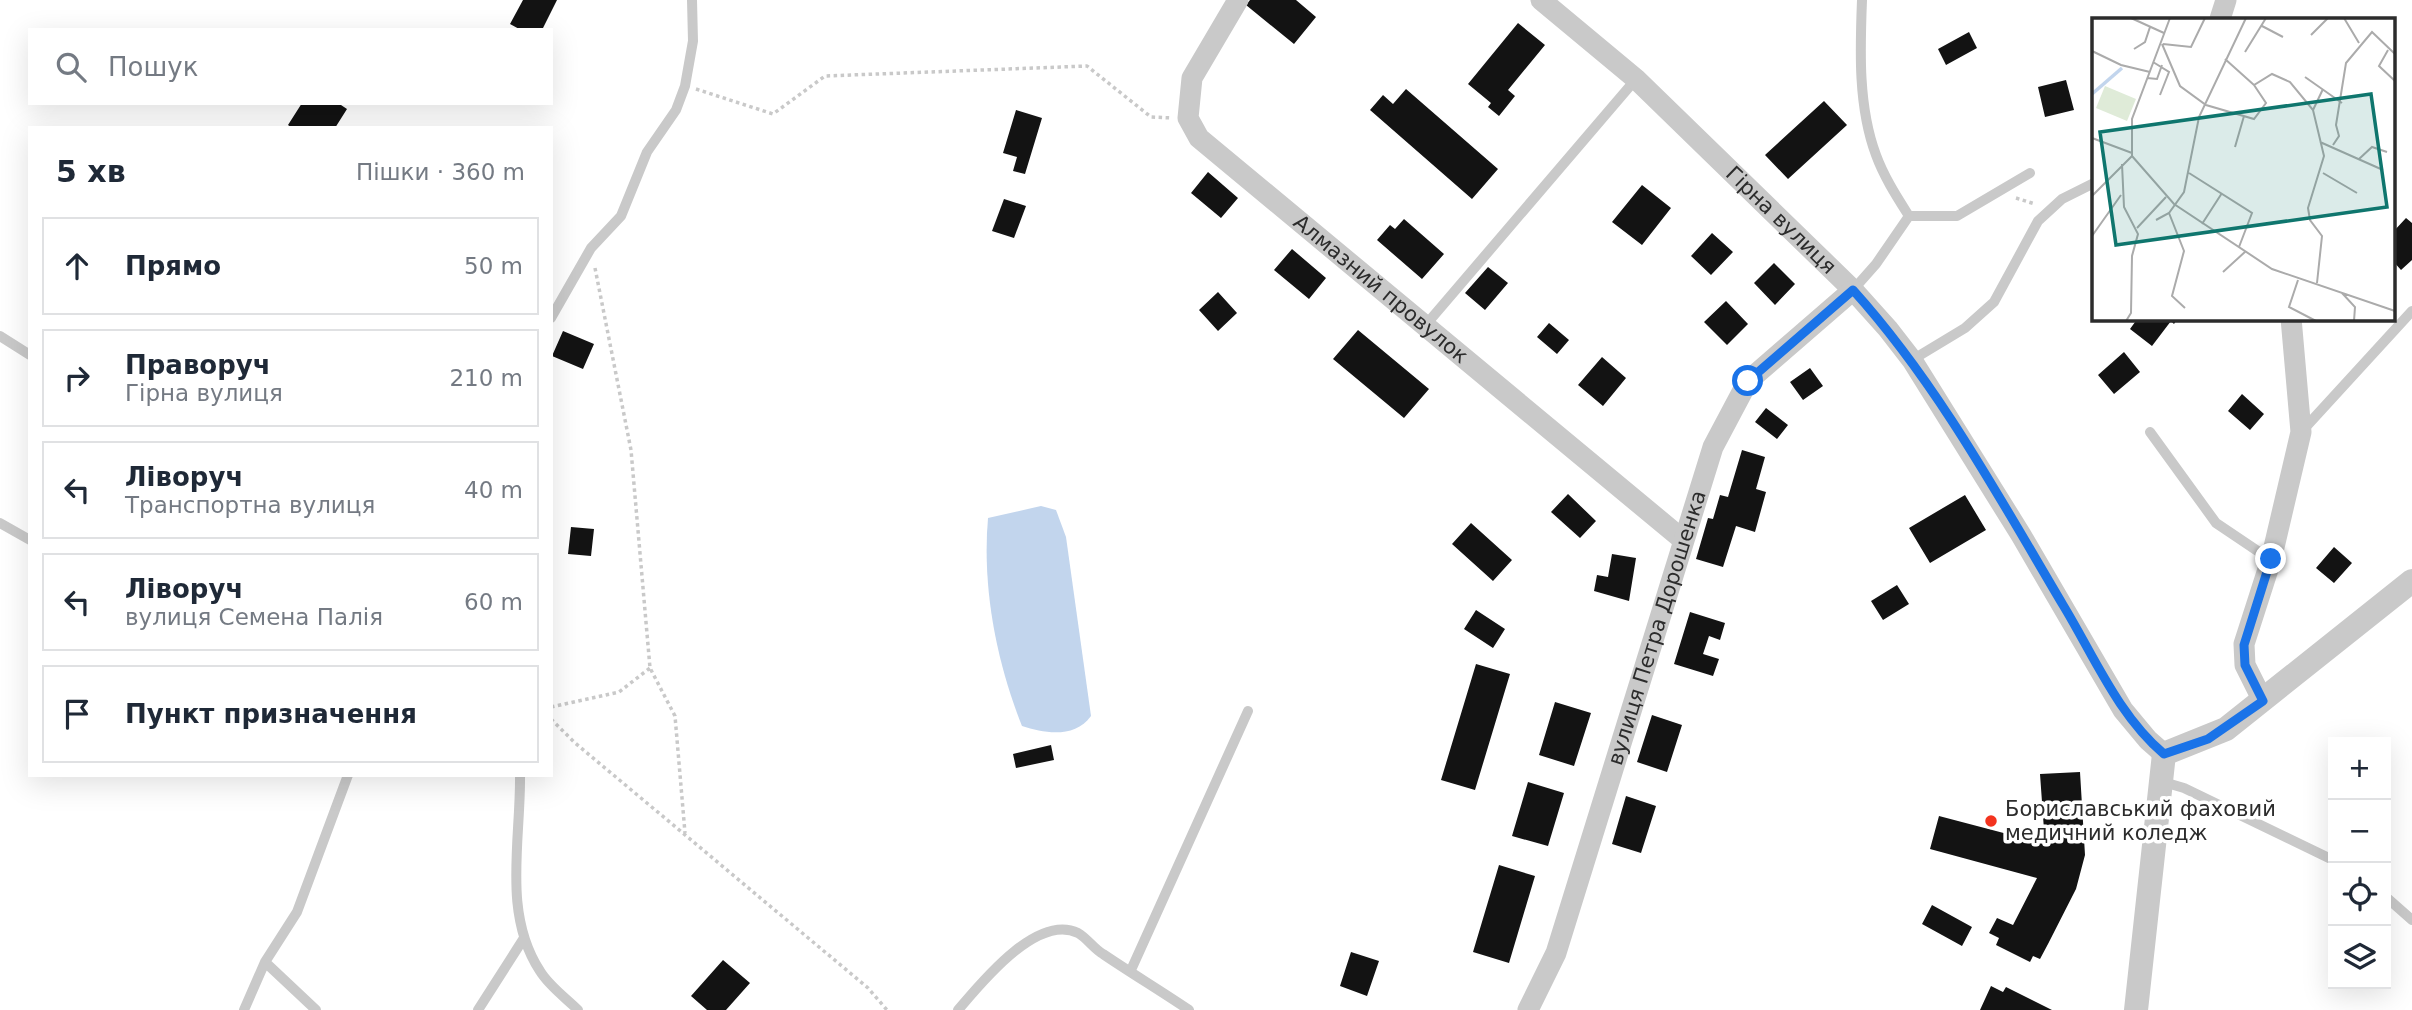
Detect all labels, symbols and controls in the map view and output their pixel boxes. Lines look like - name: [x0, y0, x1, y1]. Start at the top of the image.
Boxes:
- inset map: [2092, 18, 2394, 320]
- search box: [28, 28, 553, 105]
- icon: search: [52, 48, 90, 86]
- text: Пошук: [108, 52, 198, 82]
- text: 5 хв: [56, 154, 126, 189]
- text: Пішки · 360 m: [356, 159, 525, 185]
- street label: Гірна вулиця: [1721, 161, 1841, 279]
- street label: Алмазний провулок: [1289, 210, 1473, 368]
- icon: ahead: [58, 247, 96, 285]
- text: Прямо: [125, 251, 221, 281]
- text: 50 m: [464, 253, 523, 279]
- text: Праворуч: [125, 350, 271, 380]
- icon: right: [58, 359, 96, 397]
- text: 210 m: [449, 365, 523, 391]
- route start: [1732, 365, 1763, 396]
- text: Гірна вулиця: [125, 380, 283, 406]
- text: Ліворуч: [125, 462, 243, 492]
- icon: left: [58, 471, 96, 509]
- text: 40 m: [464, 477, 523, 503]
- street label: вулиця Петра Дорошенка: [1603, 488, 1711, 768]
- text: Транспортна вулиця: [125, 492, 375, 518]
- route end: [2255, 543, 2286, 574]
- text: Ліворуч: [125, 574, 243, 604]
- icon: left: [58, 583, 96, 621]
- text: 60 m: [464, 589, 523, 615]
- text: вулиця Семена Палія: [125, 604, 383, 630]
- icon: arrive: [58, 695, 96, 733]
- text: Пункт призначення: [125, 699, 417, 729]
- map controls: [2328, 737, 2391, 989]
- button: +: [2328, 737, 2391, 800]
- place label: Бориславський фаховий медичний коледж: [2005, 797, 2276, 845]
- button: −: [2328, 800, 2391, 863]
- marker: Бориславський фаховий медичний коледж: [1983, 813, 1999, 829]
- button: locate: [2328, 863, 2391, 926]
- button: layers: [2328, 926, 2391, 989]

